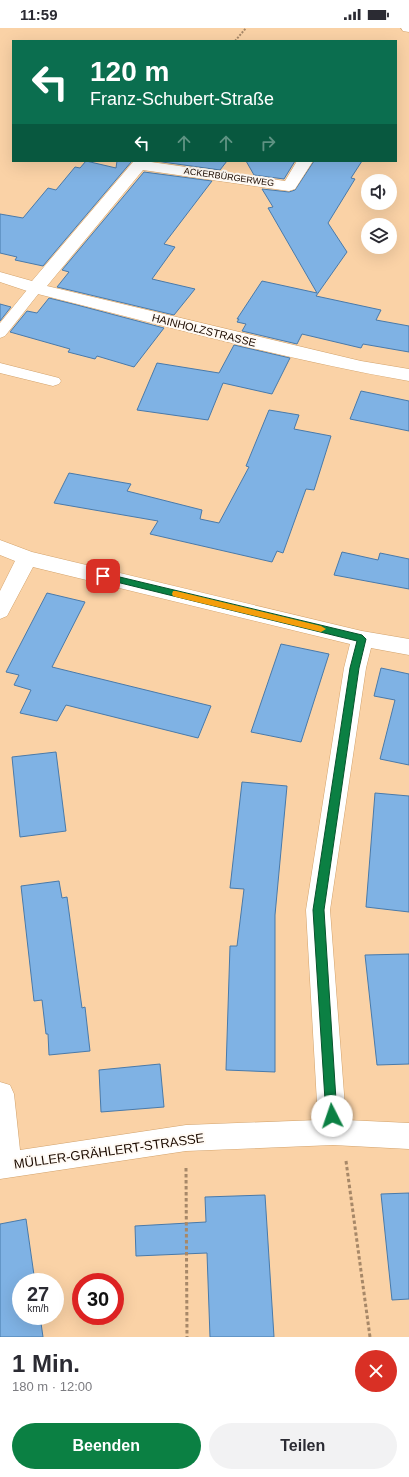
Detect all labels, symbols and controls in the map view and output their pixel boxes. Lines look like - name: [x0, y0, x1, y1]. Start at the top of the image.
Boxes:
- text: 11:59: [20, 6, 58, 23]
- icon: left: [24, 56, 76, 108]
- text: 120 m: [90, 56, 169, 87]
- text: Franz-Schubert-Straße: [90, 89, 274, 109]
- icon: left: [131, 132, 153, 154]
- icon: ahead: [173, 132, 195, 154]
- icon: ahead: [215, 132, 237, 154]
- icon: right: [257, 132, 279, 154]
- street label: ACKERBÜRGERWEG: [183, 166, 275, 188]
- map controls: [361, 174, 397, 254]
- button: sound: [361, 174, 397, 210]
- button: layers: [361, 218, 397, 254]
- street label: HAINHOLZSTRASSE: [151, 311, 257, 349]
- pin: [86, 559, 120, 593]
- icon: arrive: [92, 565, 114, 587]
- position arrow: [311, 1095, 353, 1137]
- street label: MÜLLER-GRÄHLERT-STRASSE: [13, 1130, 205, 1172]
- speed limit sign: 30: [72, 1273, 124, 1325]
- text: 27: [27, 1283, 49, 1305]
- text: km/h: [27, 1303, 49, 1314]
- text: 1 Min.: [12, 1350, 80, 1377]
- button: close: [355, 1350, 397, 1392]
- text: 180 m · 12:00: [12, 1379, 92, 1394]
- button: Beenden: [12, 1423, 201, 1469]
- button: Teilen: [209, 1423, 397, 1469]

